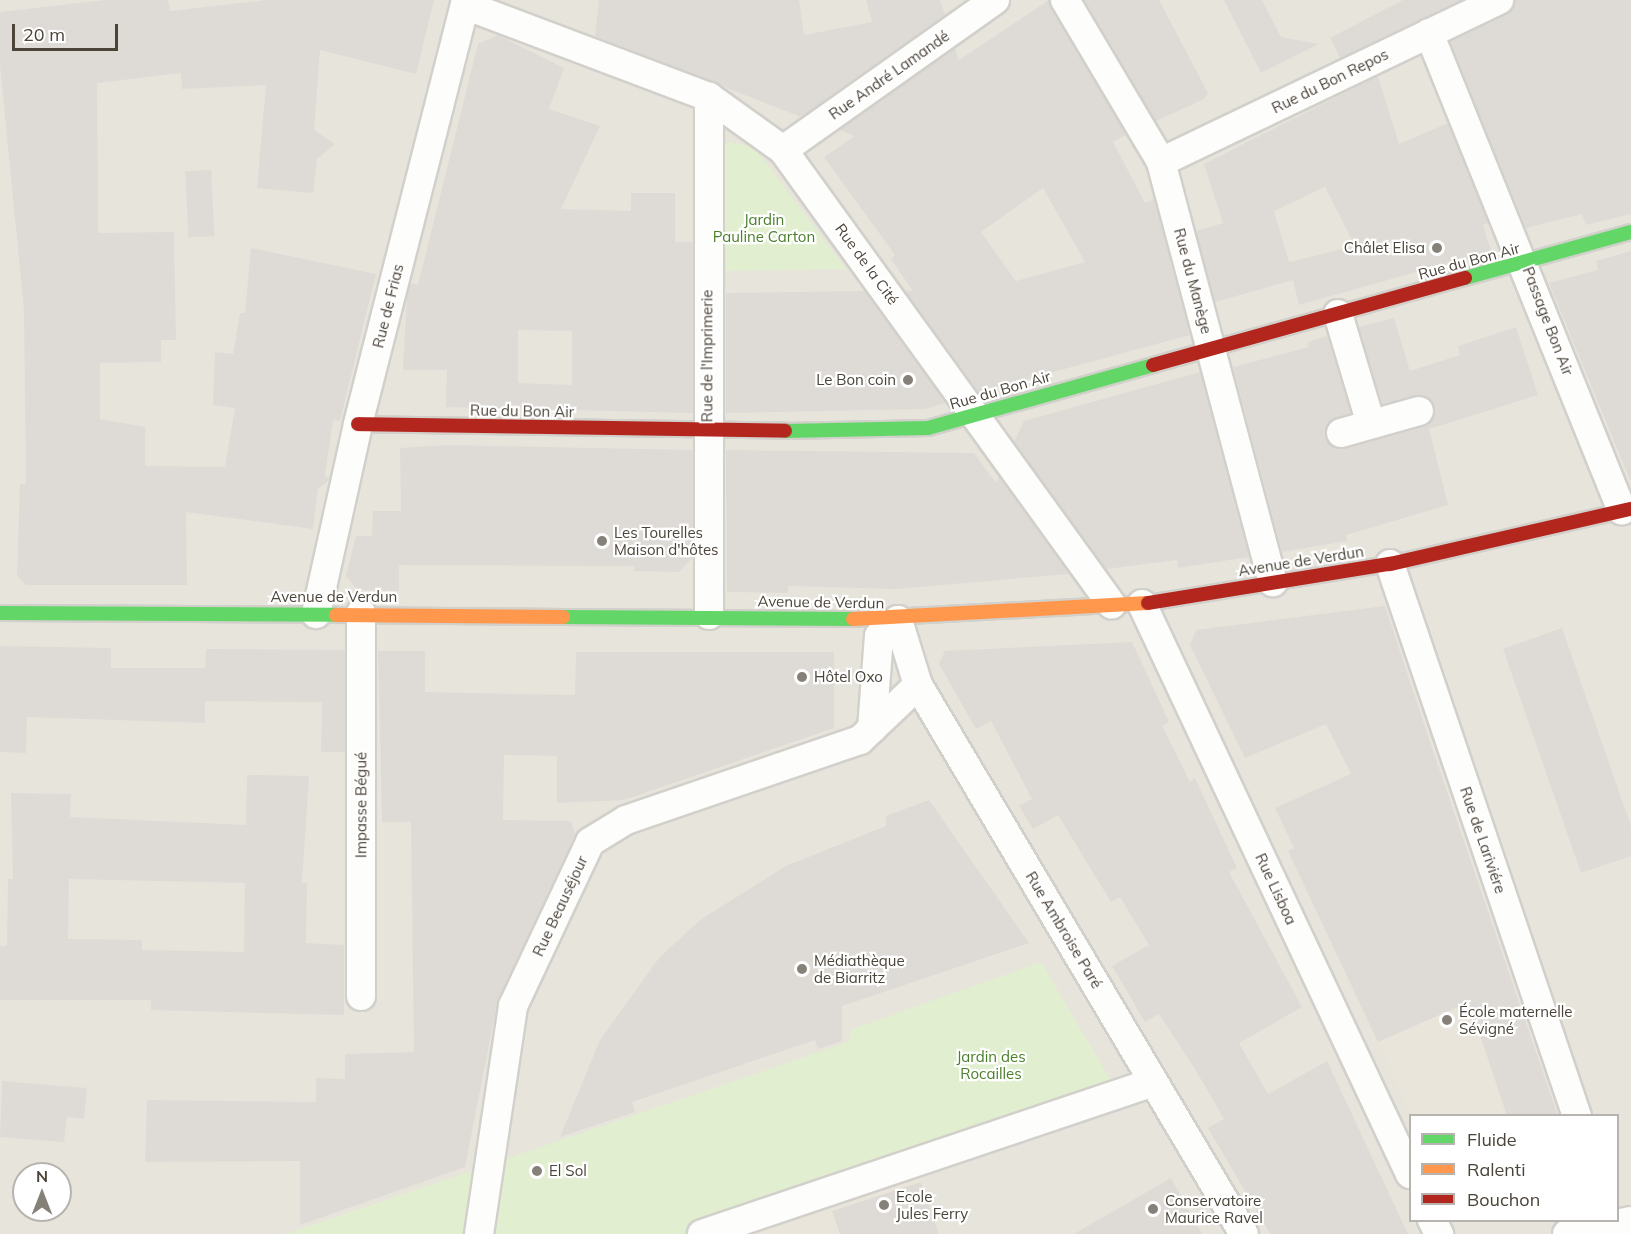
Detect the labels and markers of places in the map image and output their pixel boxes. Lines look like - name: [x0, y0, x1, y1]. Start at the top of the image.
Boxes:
- place label: Châlet Elisa: [1344, 239, 1425, 257]
- marker: Châlet Elisa: [1430, 241, 1444, 255]
- place label: Le Bon coin: [816, 371, 896, 389]
- marker: Le Bon coin: [901, 373, 915, 387]
- place label: Les Tourelles Maison d'hôtes: [614, 523, 719, 558]
- marker: Les Tourelles Maison d'hôtes: [595, 534, 609, 548]
- place label: Hôtel Oxo: [814, 668, 883, 686]
- marker: Hôtel Oxo: [795, 670, 809, 684]
- place label: Médiathèque de Biarritz: [814, 951, 905, 986]
- marker: Médiathèque de Biarritz: [795, 962, 809, 976]
- place label: École maternelle Sévigné: [1459, 1002, 1572, 1037]
- marker: École maternelle Sévigné: [1440, 1013, 1454, 1027]
- place label: El Sol: [549, 1162, 587, 1180]
- marker: El Sol: [530, 1164, 544, 1178]
- place label: Ecole Jules Ferry: [896, 1187, 968, 1222]
- place label: Conservatoire Maurice Ravel: [1165, 1191, 1263, 1226]
- marker: Ecole Jules Ferry: [877, 1198, 891, 1212]
- marker: Conservatoire Maurice Ravel: [1146, 1202, 1160, 1216]

